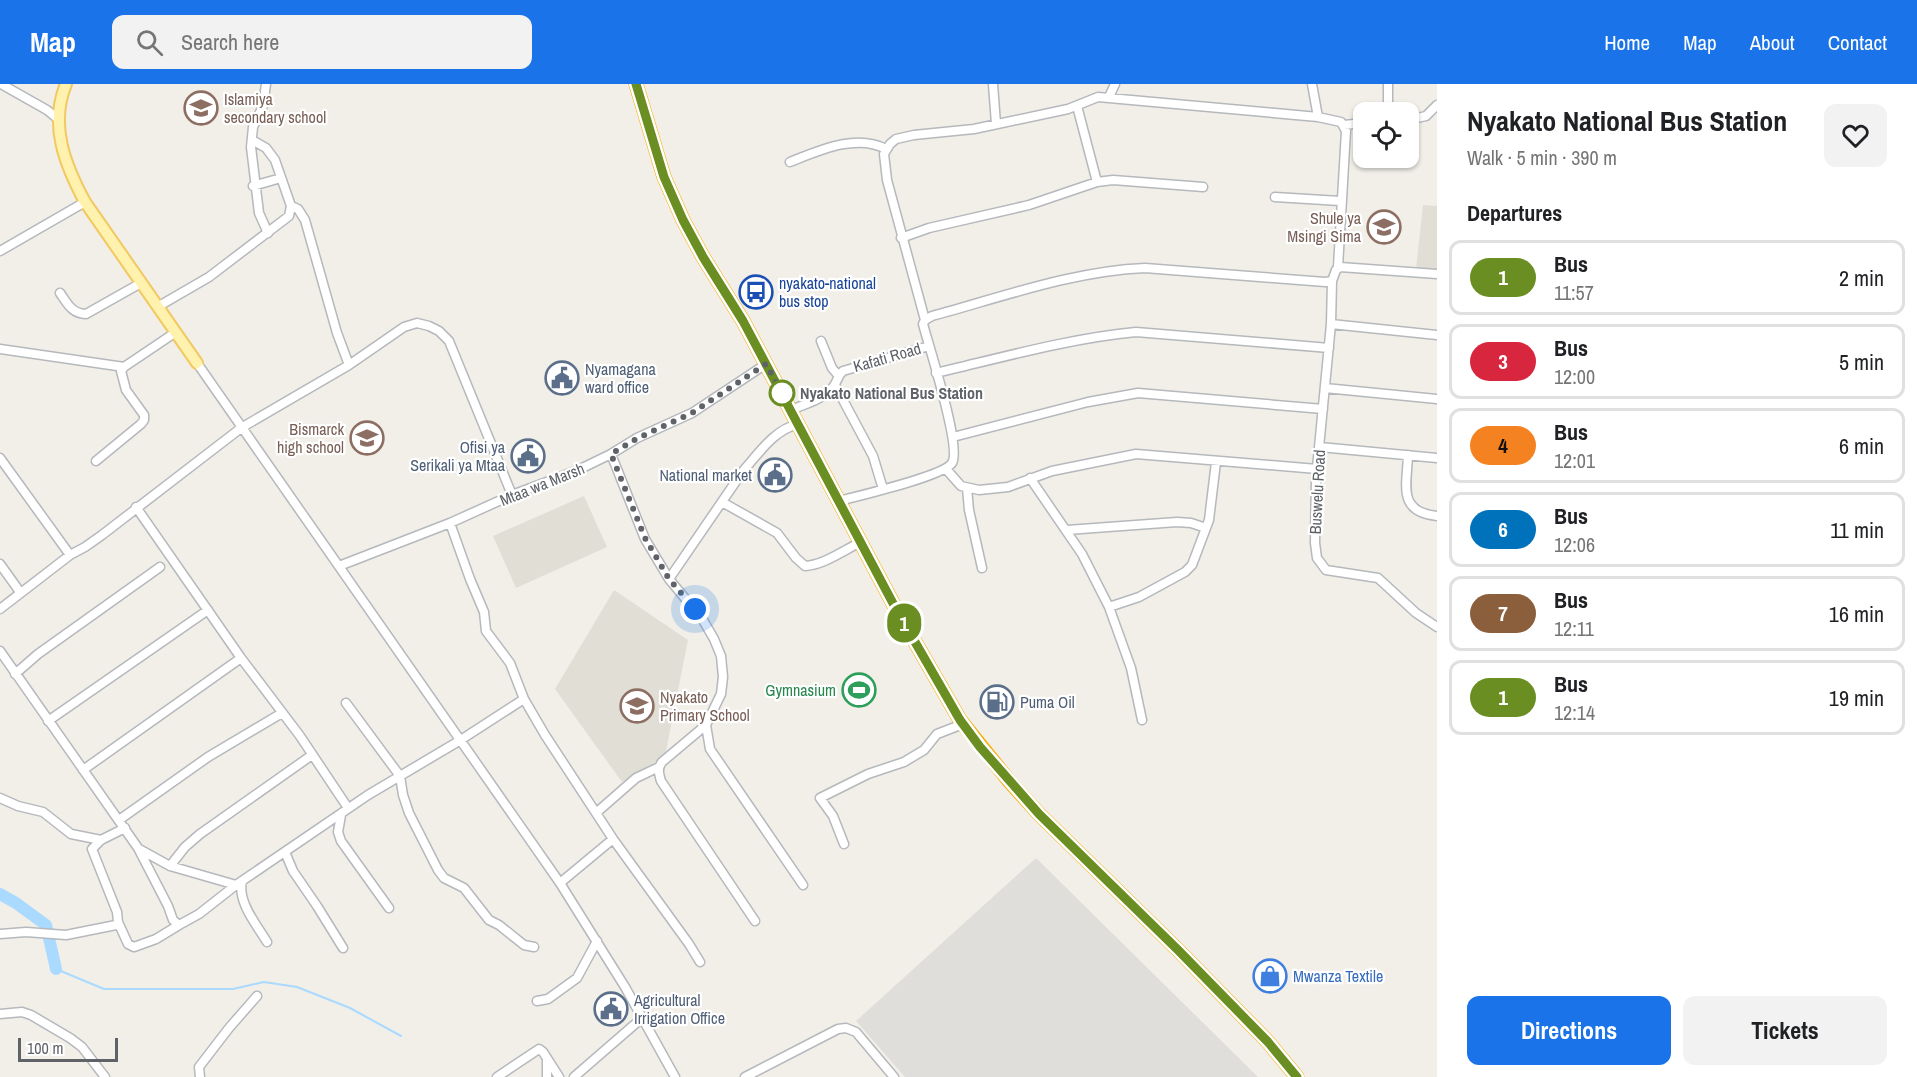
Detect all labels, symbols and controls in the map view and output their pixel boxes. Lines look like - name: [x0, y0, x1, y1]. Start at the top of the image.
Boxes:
- search box: [112, 15, 532, 69]
- text: Map: [30, 23, 76, 61]
- icon: search: [133, 26, 166, 59]
- text: Search here: [181, 27, 279, 57]
- text: Home: [1604, 28, 1650, 57]
- text: Map: [1683, 28, 1717, 57]
- text: About: [1750, 28, 1795, 57]
- text: Contact: [1828, 28, 1887, 57]
- place label: Islamiya secondary school: [224, 88, 326, 128]
- school or university icon: Islamiya secondary school: [183, 90, 219, 126]
- map controls: [1353, 102, 1419, 168]
- button: locate: [1353, 102, 1419, 168]
- text: Nyakato National Bus Station: [1467, 102, 1787, 140]
- button: heart: [1824, 104, 1887, 167]
- text: Walk · 5 min · 390 m: [1467, 144, 1617, 171]
- text: Departures: [1467, 198, 1562, 228]
- place label: Shule ya Msingi Sima: [1287, 207, 1362, 247]
- school or university icon: Shule ya Msingi Sima: [1366, 209, 1402, 245]
- text: Bus: [1554, 249, 1588, 279]
- text: 1: [1498, 263, 1508, 292]
- text: 2 min: [1839, 263, 1884, 293]
- place label: nyakato-national bus stop: [779, 272, 876, 312]
- bus stop icon: nyakato-national bus stop: [738, 274, 774, 310]
- text: 11:57: [1554, 279, 1594, 306]
- text: Bus: [1554, 333, 1588, 363]
- street label: Kafati Road: [851, 337, 923, 377]
- text: 3: [1498, 347, 1508, 376]
- text: 5 min: [1839, 347, 1884, 377]
- place label: Nyamagana ward office: [585, 358, 656, 398]
- public building icon: Nyamagana ward office: [544, 360, 580, 396]
- text: 12:00: [1554, 363, 1595, 390]
- marker: Nyakato National Bus Station: [769, 380, 795, 406]
- place label: Nyakato National Bus Station: [800, 382, 983, 404]
- text: Bus: [1554, 417, 1588, 447]
- place label: Bismarck high school: [277, 418, 344, 458]
- school or university icon: Bismarck high school: [349, 420, 385, 456]
- text: 4: [1498, 431, 1508, 460]
- text: 6 min: [1839, 431, 1884, 461]
- place label: Ofisi ya Serikali ya Mtaa: [410, 436, 506, 476]
- public building icon: Ofisi ya Serikali ya Mtaa: [510, 438, 546, 474]
- text: 12:01: [1554, 447, 1595, 474]
- street label: Buswelu Road: [1304, 449, 1330, 535]
- street label: Mtaa wa Marsh: [496, 457, 588, 511]
- public building icon: National market: [757, 457, 793, 493]
- place label: National market: [659, 464, 752, 486]
- text: Bus: [1554, 501, 1588, 531]
- text: 6: [1498, 515, 1508, 544]
- text: 11 min: [1830, 515, 1884, 545]
- text: 12:06: [1554, 531, 1595, 558]
- text: Bus: [1554, 585, 1588, 615]
- your location: [680, 594, 710, 624]
- text: 7: [1498, 599, 1508, 628]
- text: 16 min: [1829, 599, 1884, 629]
- line badge: 1: [884, 604, 924, 642]
- text: 1: [899, 609, 909, 638]
- text: 12:11: [1554, 615, 1594, 642]
- text: Bus: [1554, 669, 1588, 699]
- sports icon: Gymnasium: [841, 672, 877, 708]
- place label: Gymnasium: [765, 679, 836, 701]
- text: 1: [1498, 683, 1508, 712]
- text: 19 min: [1829, 683, 1884, 713]
- fuel station icon: Puma Oil: [979, 684, 1015, 720]
- place label: Nyakato Primary School: [660, 686, 750, 726]
- school or university icon: Nyakato Primary School: [619, 688, 655, 724]
- place label: Puma Oil: [1020, 691, 1075, 713]
- text: 12:14: [1554, 699, 1595, 726]
- shop icon: Mwanza Textile: [1252, 958, 1288, 994]
- place label: Mwanza Textile: [1293, 965, 1383, 987]
- place label: Agricultural Irrigation Office: [633, 989, 725, 1029]
- public building icon: Agricultural Irrigation Office: [593, 991, 629, 1027]
- button: Directions: [1467, 996, 1671, 1065]
- button: Tickets: [1683, 996, 1887, 1065]
- scale bar: [18, 1035, 118, 1062]
- text: 100 m: [27, 1037, 63, 1059]

